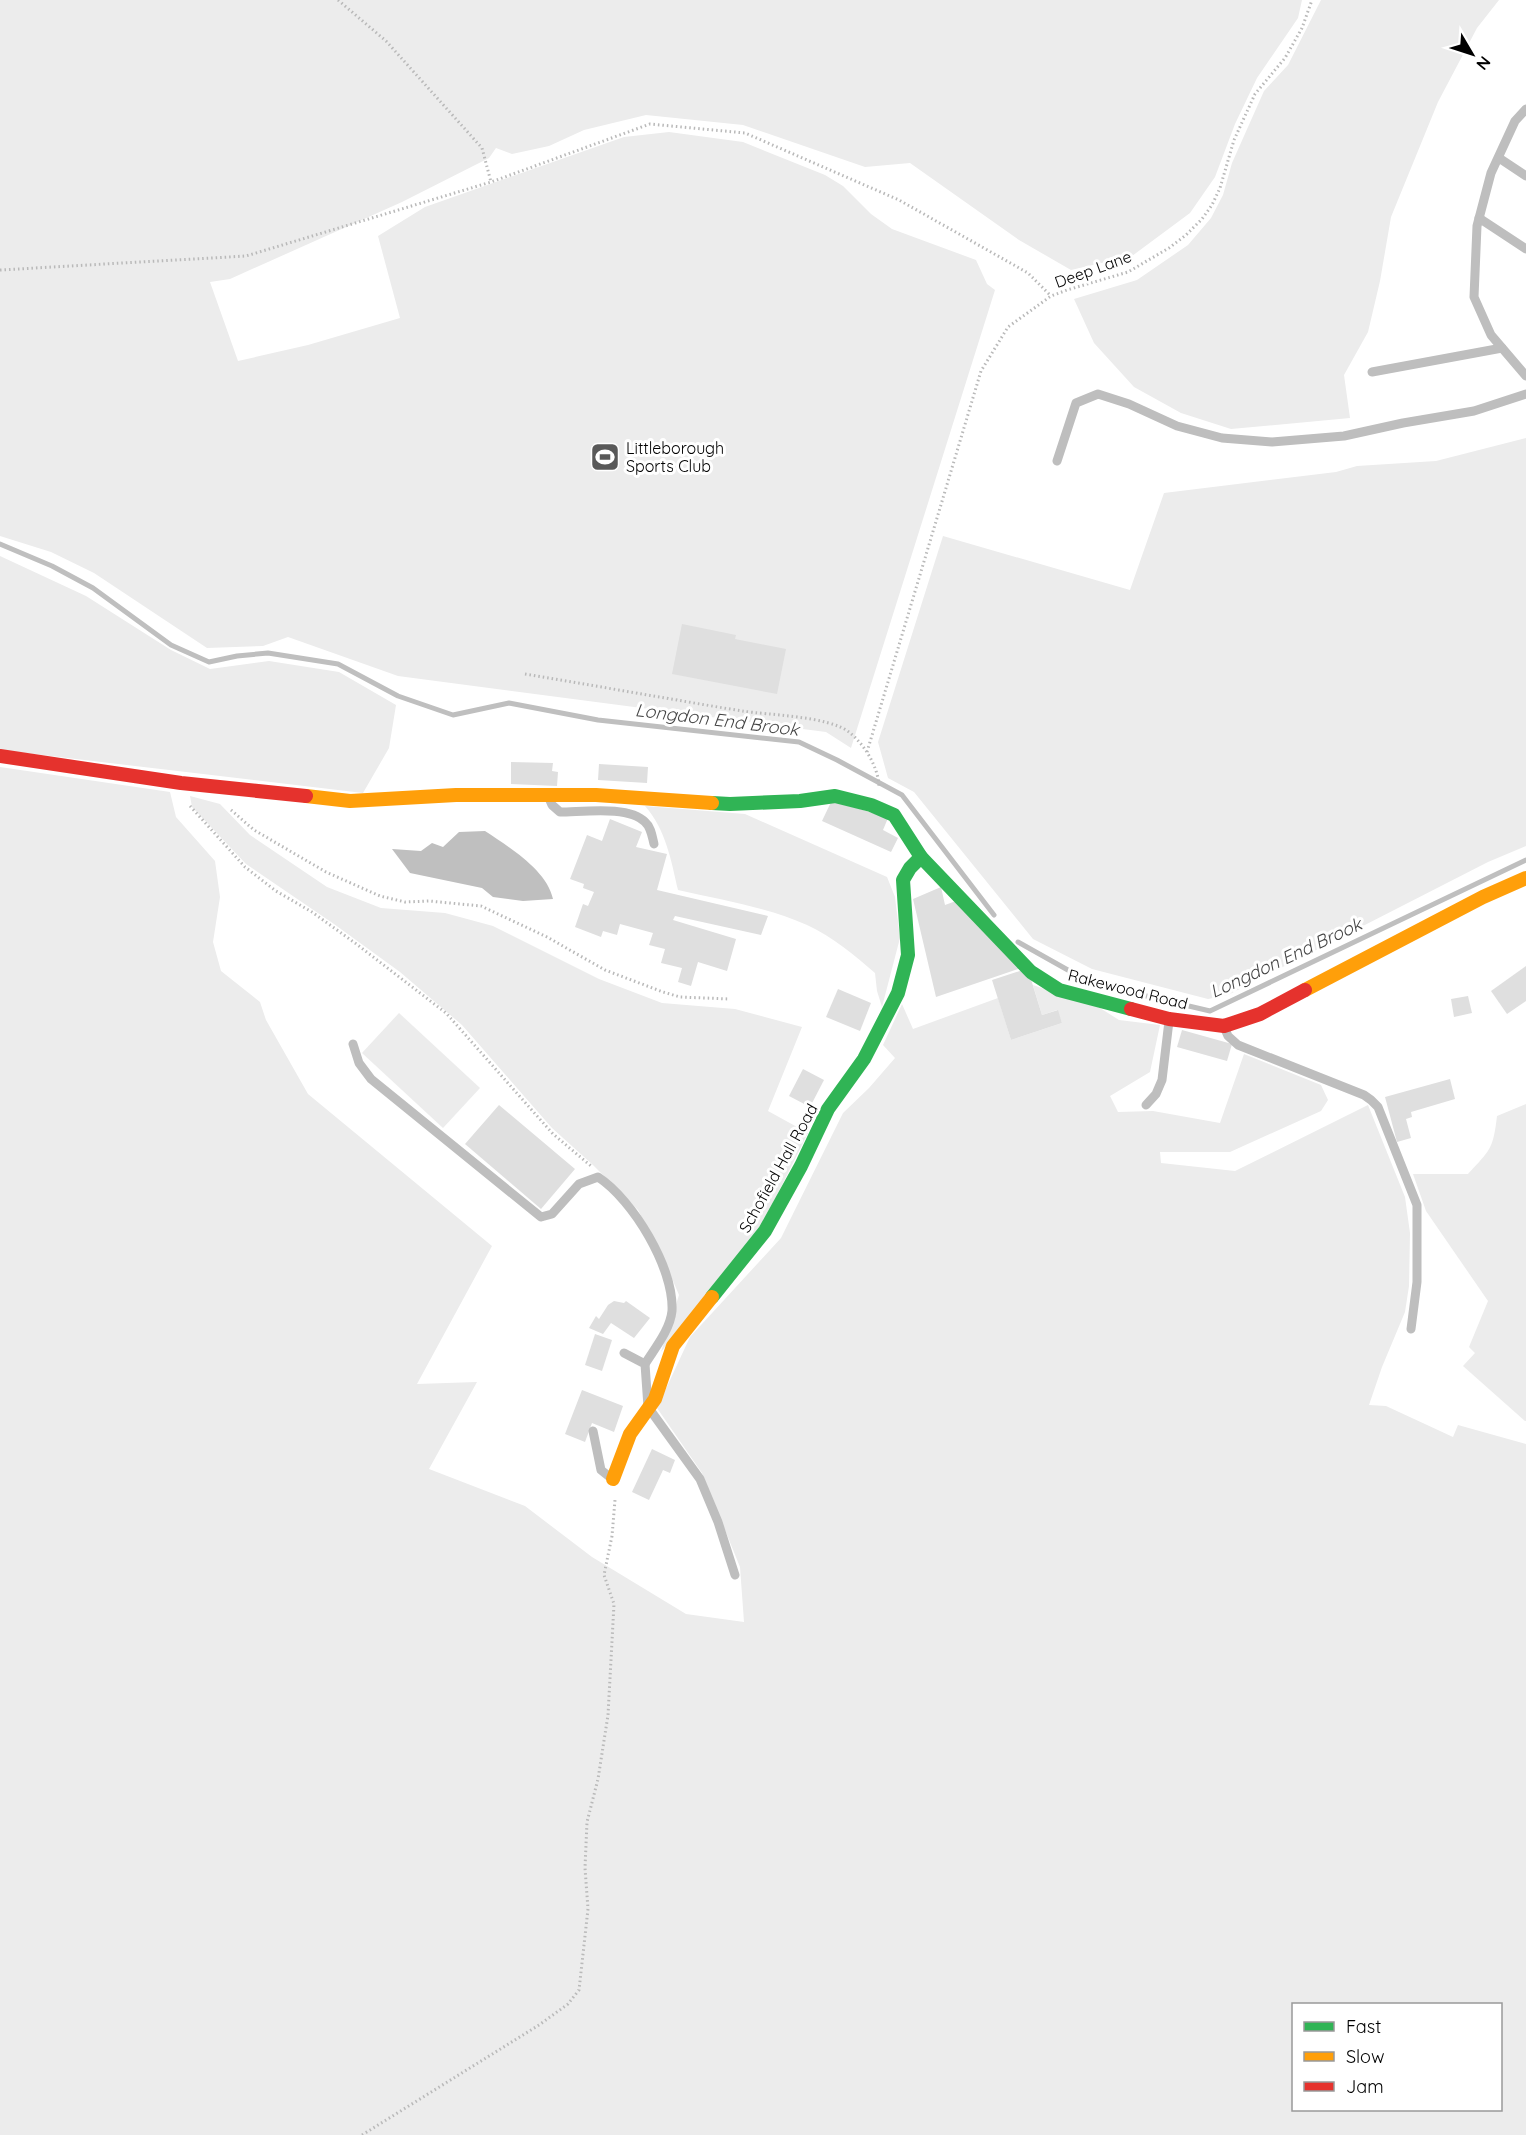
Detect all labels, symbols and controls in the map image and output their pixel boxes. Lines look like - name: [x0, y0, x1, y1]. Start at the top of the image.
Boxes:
- north arrow: [1442, 24, 1502, 84]
- text: N: [1472, 53, 1495, 74]
- street label: Deep Lane: [1052, 246, 1134, 292]
- place label: Littleborough Sports Club: [626, 438, 724, 476]
- sports icon: Littleborough Sports Club: [589, 441, 621, 473]
- water label: Longdon End Brook: [634, 698, 802, 741]
- water label: Longdon End Brook: [1206, 912, 1367, 1003]
- street label: Rakewood Road: [1066, 964, 1190, 1014]
- street label: Schofield Hall Road: [734, 1100, 822, 1236]
- legend: [1292, 2003, 1502, 2111]
- text: Fast: [1346, 2015, 1381, 2038]
- text: Slow: [1346, 2045, 1384, 2068]
- text: Jam: [1346, 2075, 1384, 2098]

